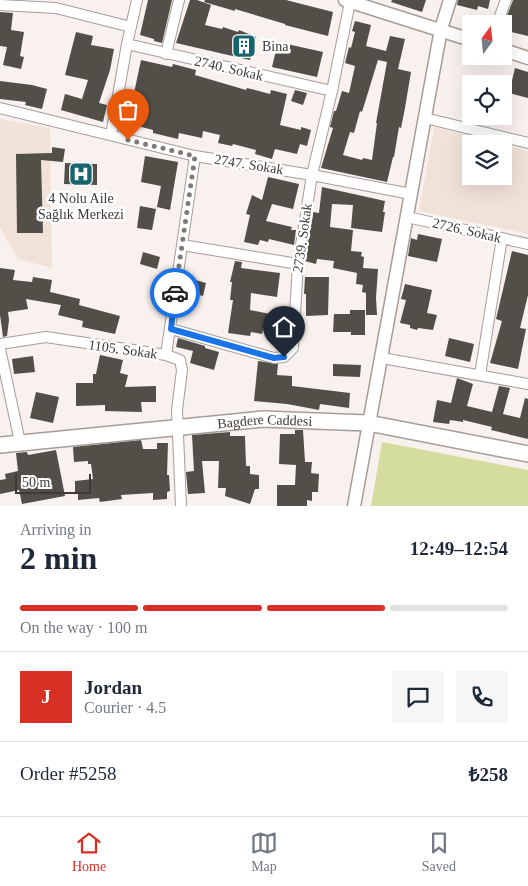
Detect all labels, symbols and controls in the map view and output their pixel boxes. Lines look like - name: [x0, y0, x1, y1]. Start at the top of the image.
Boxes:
- north arrow: [462, 15, 512, 65]
- map controls: [462, 15, 512, 185]
- building icon: Bina: [231, 33, 257, 59]
- place label: Bina: [262, 39, 289, 54]
- street label: 2740. Sokak: [193, 53, 265, 84]
- button: locate: [462, 75, 512, 125]
- pin: [107, 89, 149, 140]
- icon: bag: [114, 96, 142, 124]
- button: layers: [462, 135, 512, 185]
- street label: 2747. Sokak: [213, 152, 285, 177]
- hospital icon: 4 Nolu Aile Sağlık Merkezi: [68, 161, 94, 187]
- place label: 4 Nolu Aile Sağlık Merkezi: [38, 191, 124, 222]
- street label: 2739. Sokak: [290, 202, 315, 274]
- street label: 2726. Sokak: [431, 215, 503, 246]
- courier: [150, 268, 200, 318]
- icon: car: [161, 279, 189, 307]
- pin: [263, 306, 305, 357]
- icon: home: [270, 313, 298, 341]
- street label: 1105. Sokak: [87, 337, 158, 362]
- street label: Bagdere Caddesi: [217, 412, 313, 431]
- scale bar: [15, 471, 91, 494]
- text: 50 m: [22, 475, 50, 490]
- text: Arriving in: [20, 521, 92, 538]
- text: 12:49–12:54: [410, 538, 508, 559]
- text: 2 min: [20, 540, 97, 576]
- text: On the way · 100 m: [20, 619, 148, 636]
- button: chat: [392, 671, 444, 723]
- button: phone: [456, 671, 508, 723]
- text: Jordan: [84, 677, 142, 698]
- text: J: [41, 686, 51, 707]
- text: Courier · 4.5: [84, 699, 166, 716]
- text: Order #5258: [20, 763, 117, 784]
- text: ₺258: [469, 764, 508, 785]
- tab: Home: [72, 829, 106, 875]
- tab: Map: [250, 829, 278, 875]
- tab: Saved: [422, 829, 456, 875]

